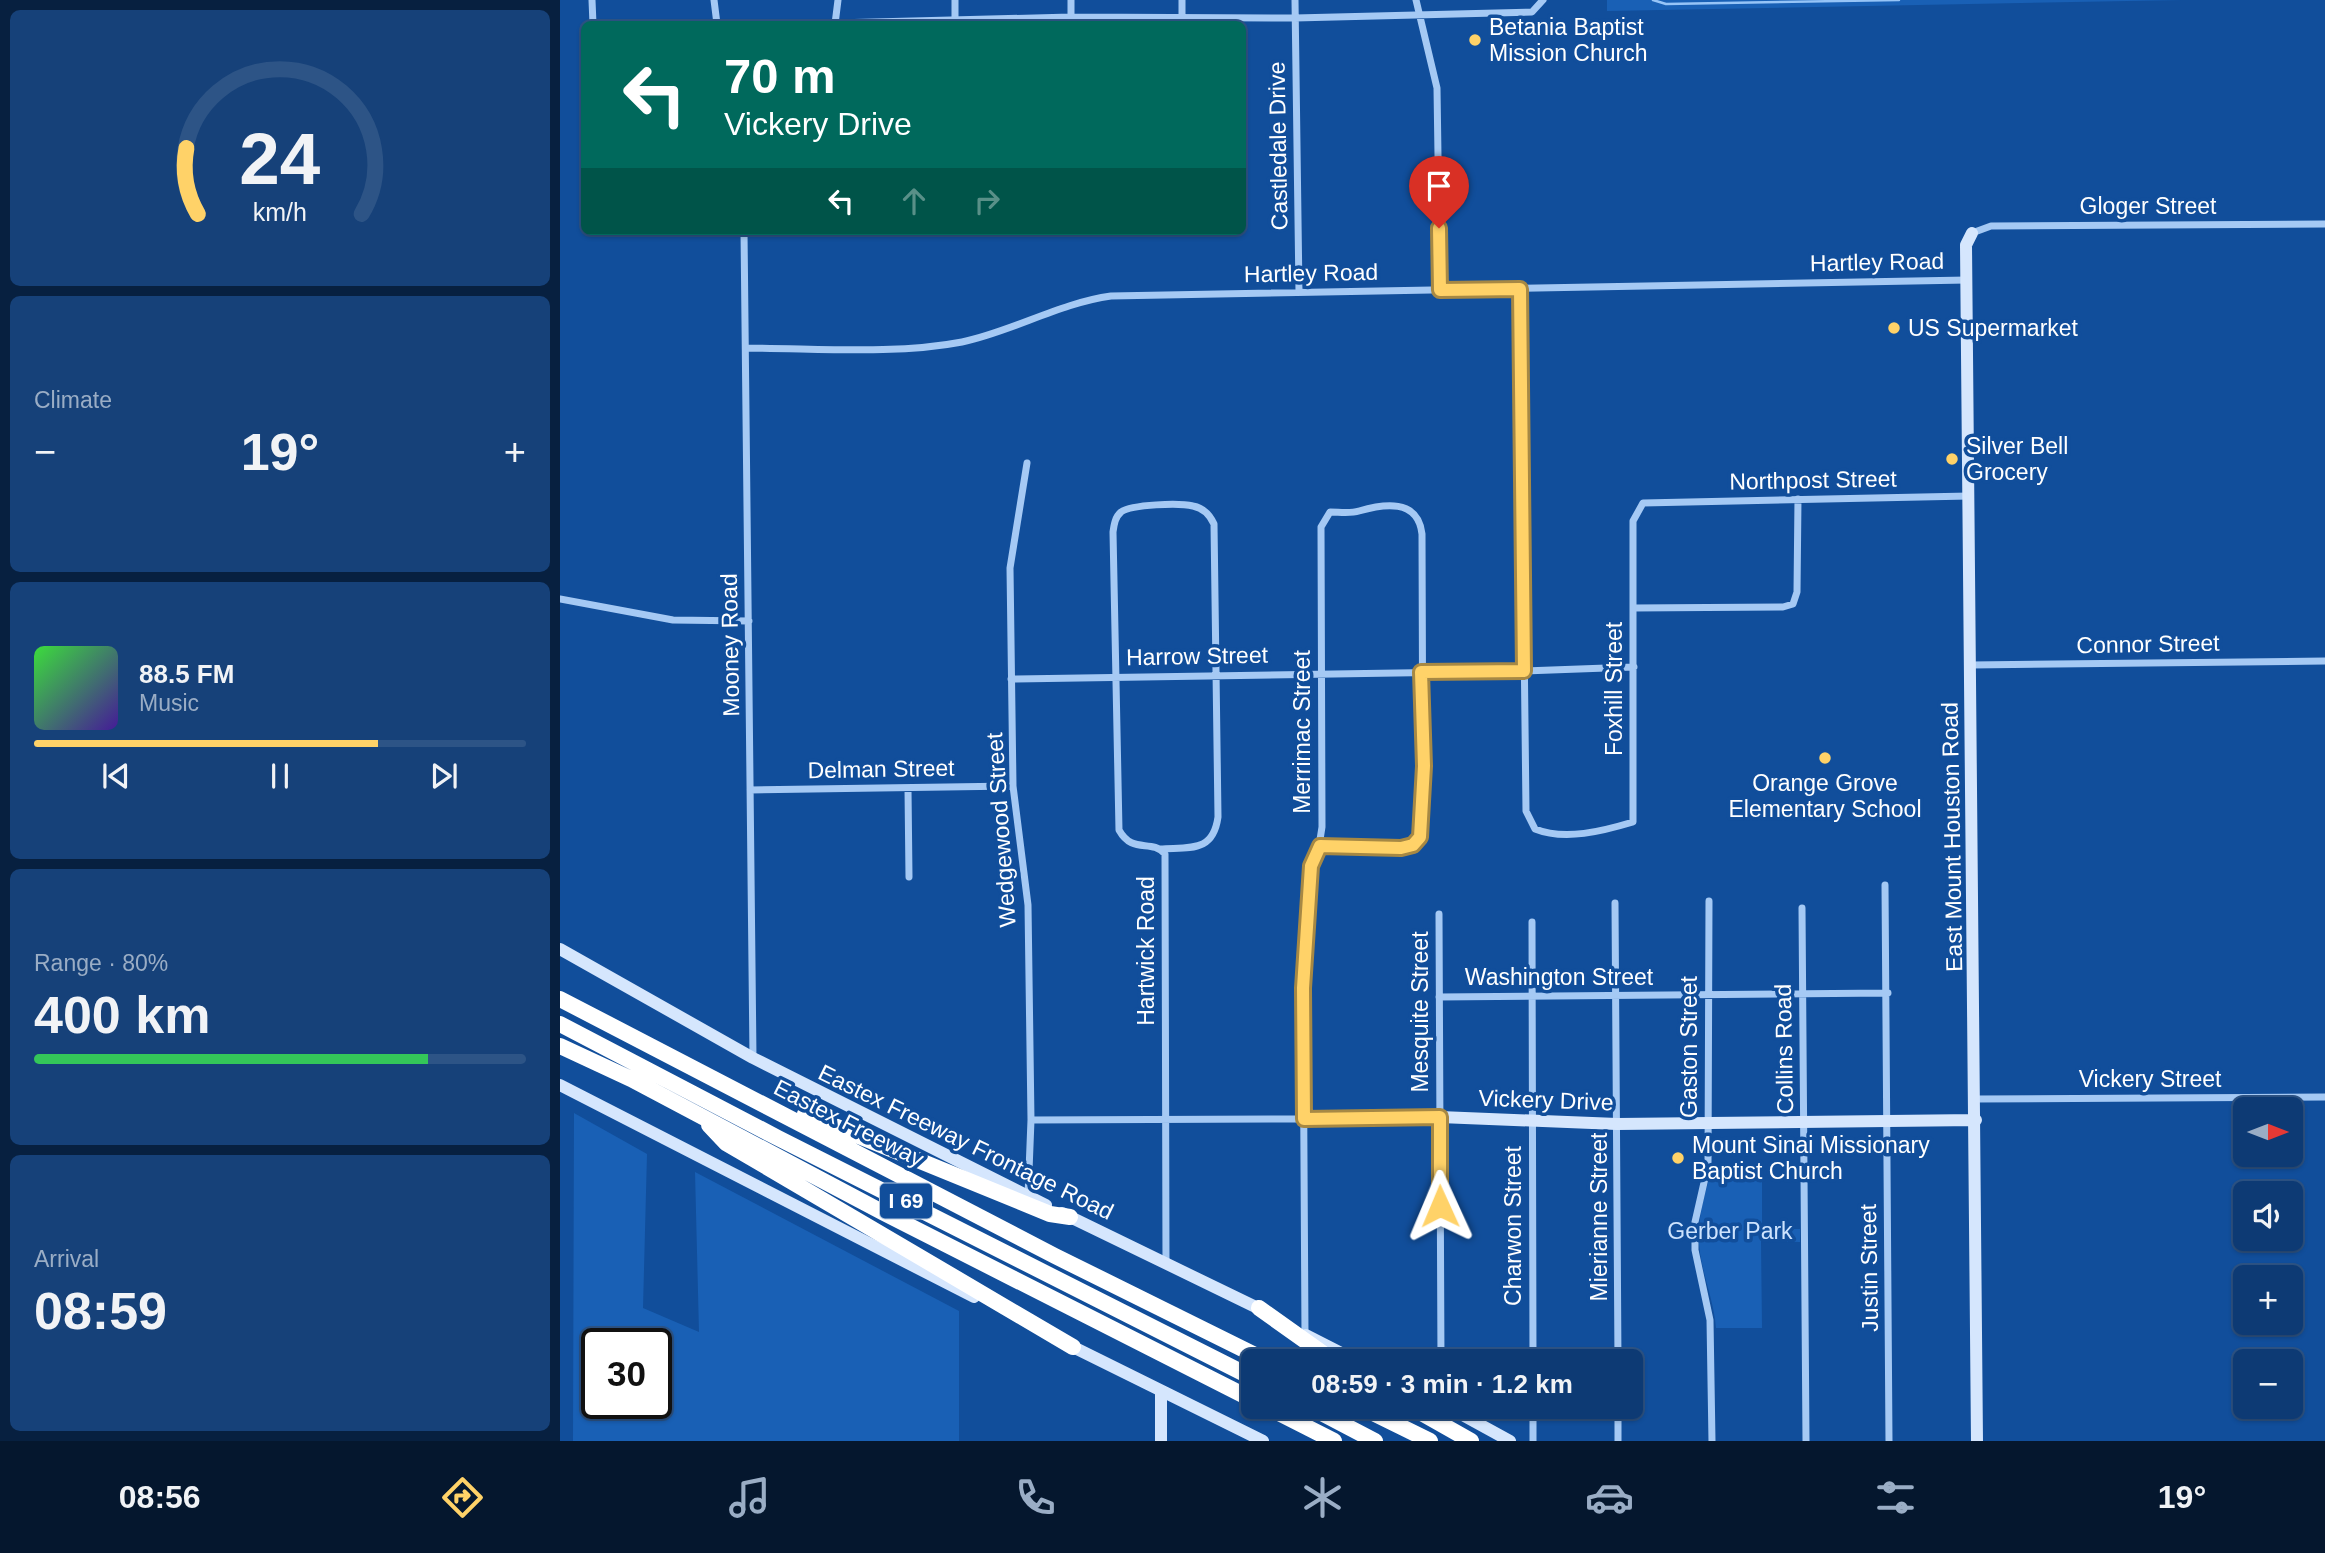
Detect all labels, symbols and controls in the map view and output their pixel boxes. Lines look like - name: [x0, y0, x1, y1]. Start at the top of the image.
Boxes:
- place label: Betania Baptist Mission Church: [1489, 14, 1648, 66]
- marker: Betania Baptist Mission Church: [1467, 32, 1483, 48]
- icon: left: [609, 49, 700, 140]
- text: 70 m: [724, 49, 836, 103]
- street label: Castledale Drive: [1264, 61, 1292, 231]
- text: Vickery Drive: [724, 106, 912, 142]
- text: 24: [240, 118, 321, 199]
- pin: [1409, 156, 1469, 228]
- icon: arrive: [1420, 167, 1458, 205]
- icon: left: [822, 182, 860, 220]
- icon: ahead: [895, 182, 933, 220]
- icon: right: [968, 182, 1006, 220]
- street label: Gloger Street: [2080, 193, 2217, 219]
- text: km/h: [253, 198, 307, 226]
- street label: Hartley Road: [1810, 248, 1944, 276]
- street label: Hartley Road: [1244, 259, 1378, 287]
- place label: US Supermarket: [1908, 315, 2079, 341]
- marker: US Supermarket: [1886, 320, 1902, 336]
- text: Climate: [34, 387, 112, 413]
- text: 19°: [241, 423, 319, 481]
- text: −: [34, 431, 56, 473]
- text: +: [504, 431, 526, 473]
- place label: Silver Bell Grocery: [1966, 433, 2068, 485]
- marker: Silver Bell Grocery: [1944, 451, 1960, 467]
- street label: Northpost Street: [1729, 466, 1898, 494]
- street label: Mooney Road: [716, 573, 744, 717]
- street label: Foxhill Street: [1601, 621, 1627, 756]
- street label: Connor Street: [2076, 630, 2220, 658]
- street label: Harrow Street: [1126, 642, 1269, 670]
- street label: Merrimac Street: [1289, 650, 1315, 814]
- text: 88.5 FM: [139, 659, 234, 689]
- text: Music: [139, 690, 199, 716]
- street label: East Mount Houston Road: [1937, 702, 1967, 972]
- street label: Wedgewood Street: [981, 731, 1021, 928]
- marker: Orange Grove Elementary School: [1817, 750, 1833, 766]
- street label: Delman Street: [807, 755, 955, 783]
- icon: previous: [97, 757, 135, 795]
- icon: pause: [261, 757, 299, 795]
- icon: next: [425, 757, 463, 795]
- place label: Orange Grove Elementary School: [1728, 770, 1922, 822]
- street label: Hartwick Road: [1133, 876, 1159, 1026]
- street label: Mesquite Street: [1407, 931, 1433, 1093]
- text: Range · 80%: [34, 950, 168, 976]
- street label: Washington Street: [1465, 964, 1654, 990]
- street label: Gaston Street: [1676, 975, 1702, 1118]
- street label: Collins Road: [1770, 984, 1798, 1114]
- text: 400 km: [34, 986, 210, 1044]
- street label: Eastex Freeway Frontage Road: [814, 1059, 1118, 1225]
- street label: Vickery Street: [2079, 1066, 2222, 1092]
- street label: Eastex Freeway: [770, 1074, 929, 1172]
- street label: Vickery Drive: [1478, 1085, 1614, 1115]
- north arrow: [2233, 1097, 2303, 1167]
- map controls: [2233, 1097, 2303, 1419]
- street label: Mierianne Street: [1586, 1132, 1612, 1301]
- place label: Mount Sinai Missionary Baptist Church: [1692, 1132, 1930, 1184]
- street label: Charwon Street: [1500, 1145, 1526, 1306]
- marker: Mount Sinai Missionary Baptist Church: [1670, 1150, 1686, 1166]
- position arrow: [1403, 1169, 1477, 1243]
- button: sound: [2233, 1181, 2303, 1251]
- road number: I 69: [880, 1184, 932, 1218]
- street label: Justin Street: [1855, 1203, 1883, 1332]
- park label: Gerber Park: [1667, 1218, 1793, 1244]
- text: Arrival: [34, 1246, 99, 1272]
- button: +: [2233, 1265, 2303, 1335]
- text: 08:59: [34, 1282, 167, 1340]
- speed limit sign: 30: [581, 1328, 672, 1419]
- button: −: [2233, 1349, 2303, 1419]
- text: 08:59 · 3 min · 1.2 km: [1311, 1369, 1573, 1399]
- icon: directions: [438, 1473, 487, 1522]
- icon: music: [725, 1473, 774, 1522]
- icon: phone: [1011, 1473, 1060, 1522]
- icon: climate: [1298, 1473, 1347, 1522]
- icon: car: [1585, 1473, 1634, 1522]
- icon: filters: [1871, 1473, 1920, 1522]
- text: 08:56: [119, 1479, 201, 1515]
- text: 19°: [2158, 1479, 2206, 1515]

